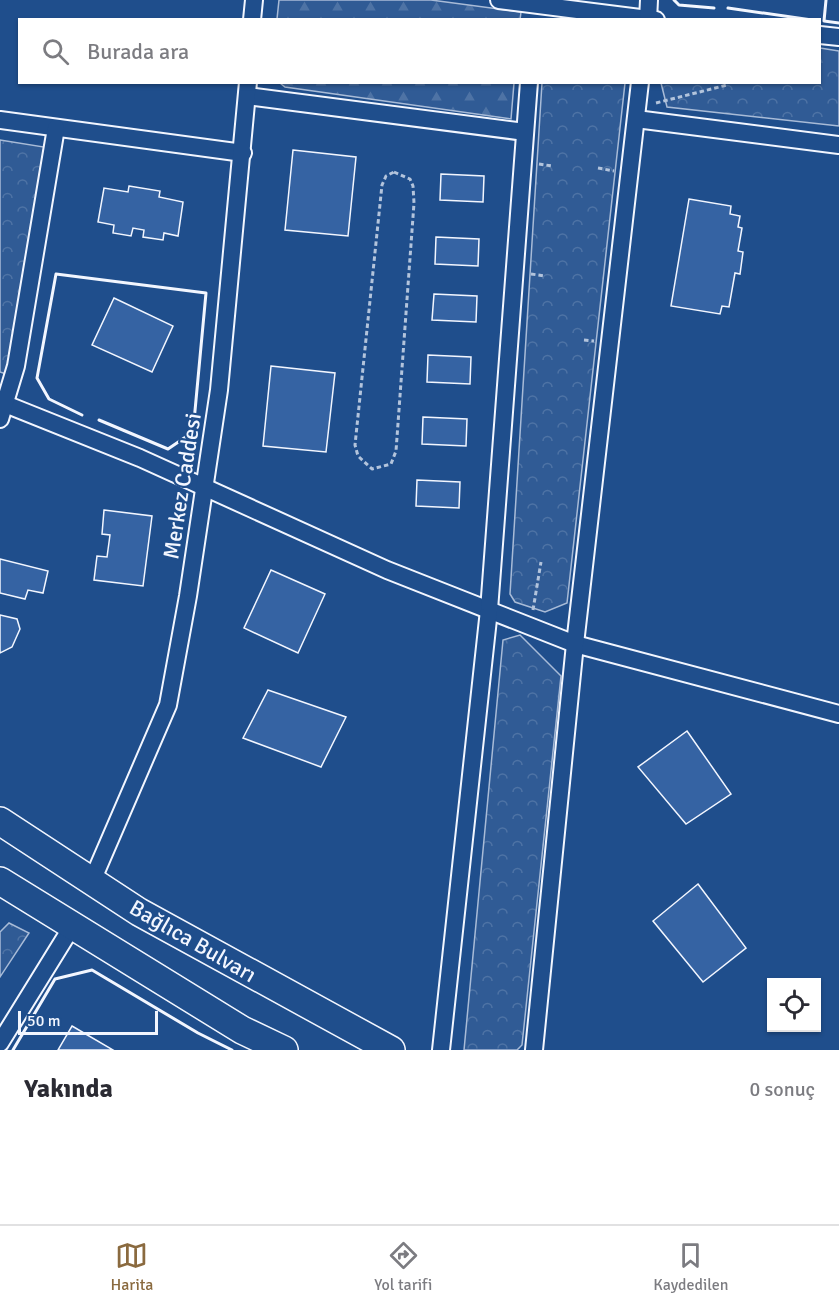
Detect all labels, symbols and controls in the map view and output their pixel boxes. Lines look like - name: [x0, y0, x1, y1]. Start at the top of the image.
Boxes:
- search box: [18, 18, 821, 84]
- icon: search: [39, 35, 72, 68]
- text: Burada ara: [87, 38, 189, 65]
- street label: Merkez Caddesi: [157, 411, 207, 561]
- street label: Bağlıca Bulvarı: [125, 894, 261, 988]
- map controls: [767, 978, 821, 1032]
- button: locate: [767, 978, 821, 1032]
- scale bar: [18, 1008, 158, 1036]
- text: 50 m: [27, 1011, 61, 1031]
- text: Yakında: [24, 1073, 113, 1105]
- text: 0 sonuç: [749, 1077, 815, 1102]
- tab: Harita: [110, 1239, 153, 1295]
- tab: Yol tarifi: [374, 1239, 432, 1295]
- tab: Kaydedilen: [653, 1239, 729, 1295]

